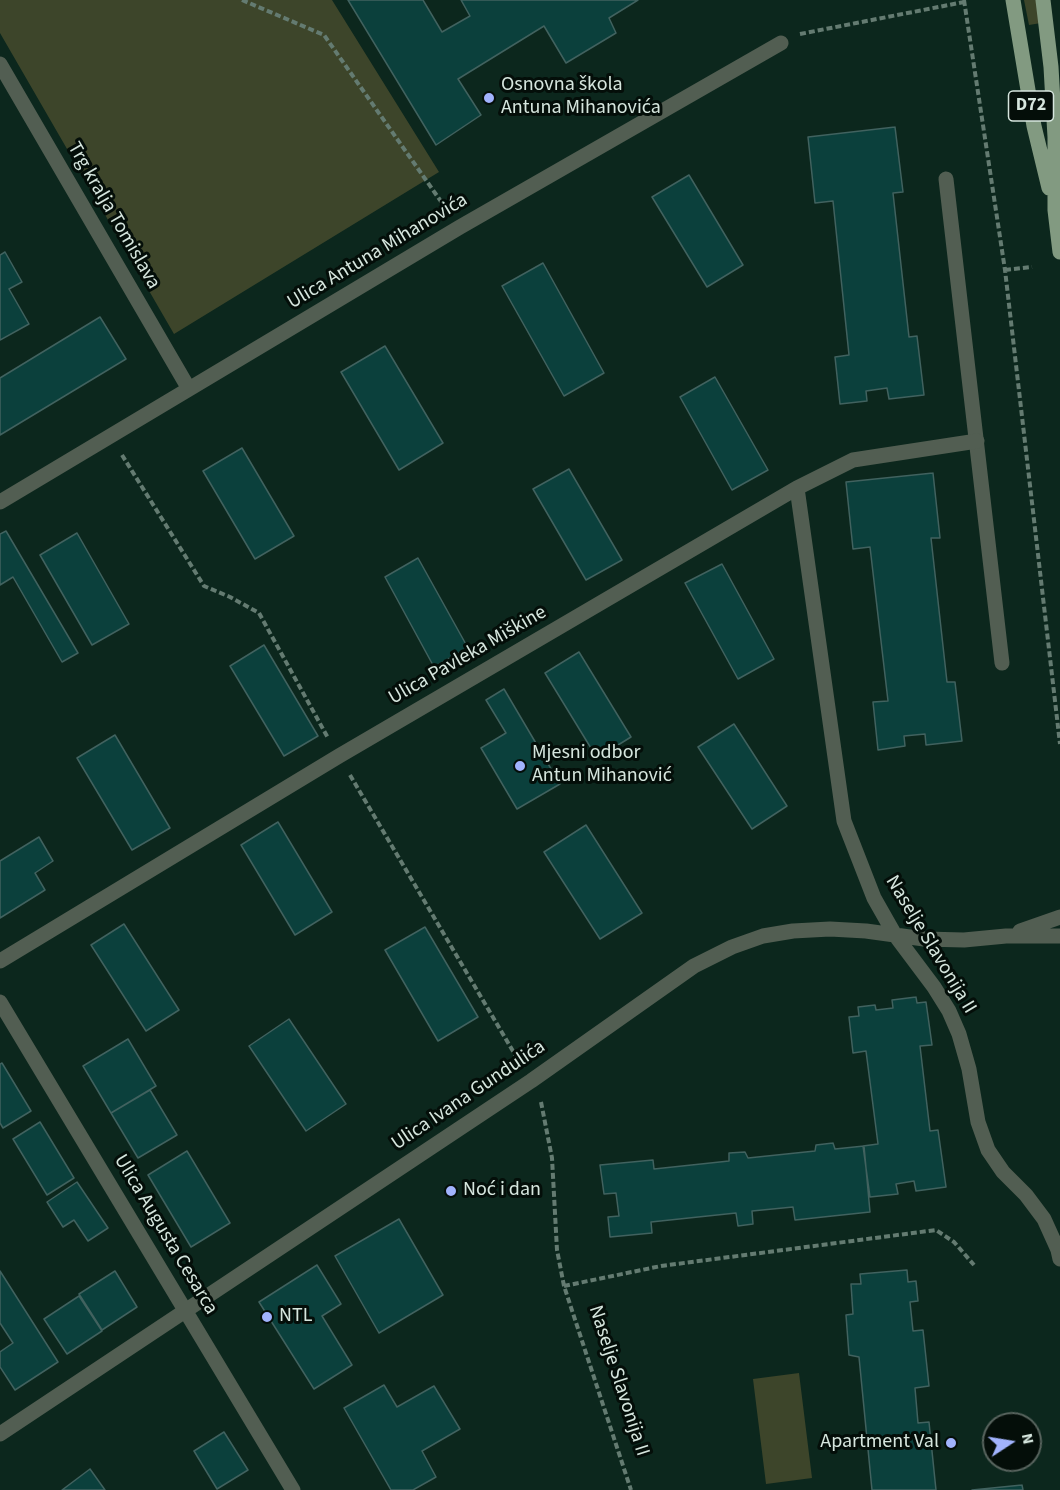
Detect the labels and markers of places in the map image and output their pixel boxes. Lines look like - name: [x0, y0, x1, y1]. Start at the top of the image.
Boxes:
- place label: Osnovna škola Antuna Mihanovića: [501, 74, 661, 121]
- marker: Osnovna škola Antuna Mihanovića: [482, 91, 496, 105]
- place label: Mjesni odbor Antun Mihanović: [532, 742, 672, 789]
- marker: Mjesni odbor Antun Mihanović: [513, 759, 527, 773]
- place label: Noć i dan: [463, 1179, 541, 1203]
- marker: Noć i dan: [444, 1184, 458, 1198]
- place label: NTL: [279, 1305, 312, 1329]
- marker: NTL: [260, 1310, 274, 1324]
- place label: Apartment Val: [820, 1431, 939, 1455]
- marker: Apartment Val: [944, 1436, 958, 1450]

